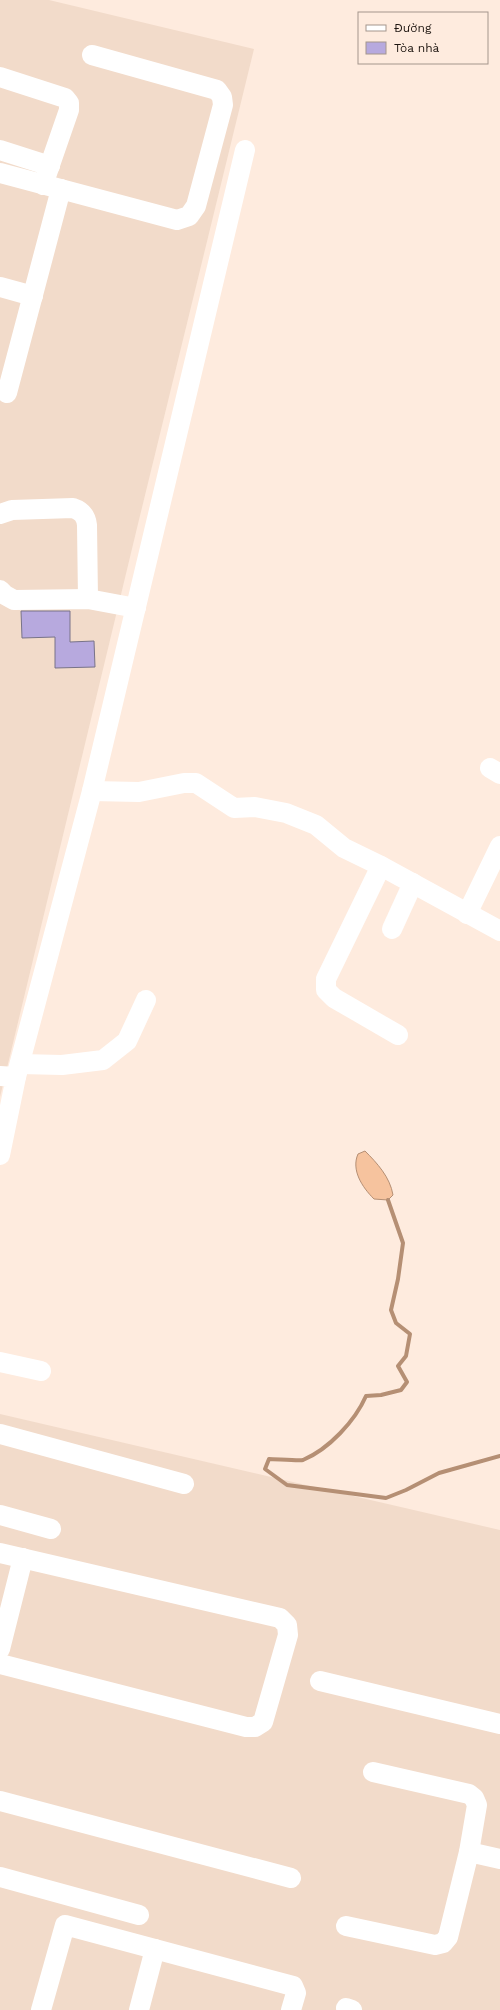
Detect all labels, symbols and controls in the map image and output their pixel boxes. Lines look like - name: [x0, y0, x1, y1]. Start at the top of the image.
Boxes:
- legend: [358, 12, 488, 64]
- text: Đường: [394, 21, 432, 35]
- text: Tòa nhà: [394, 41, 440, 55]

